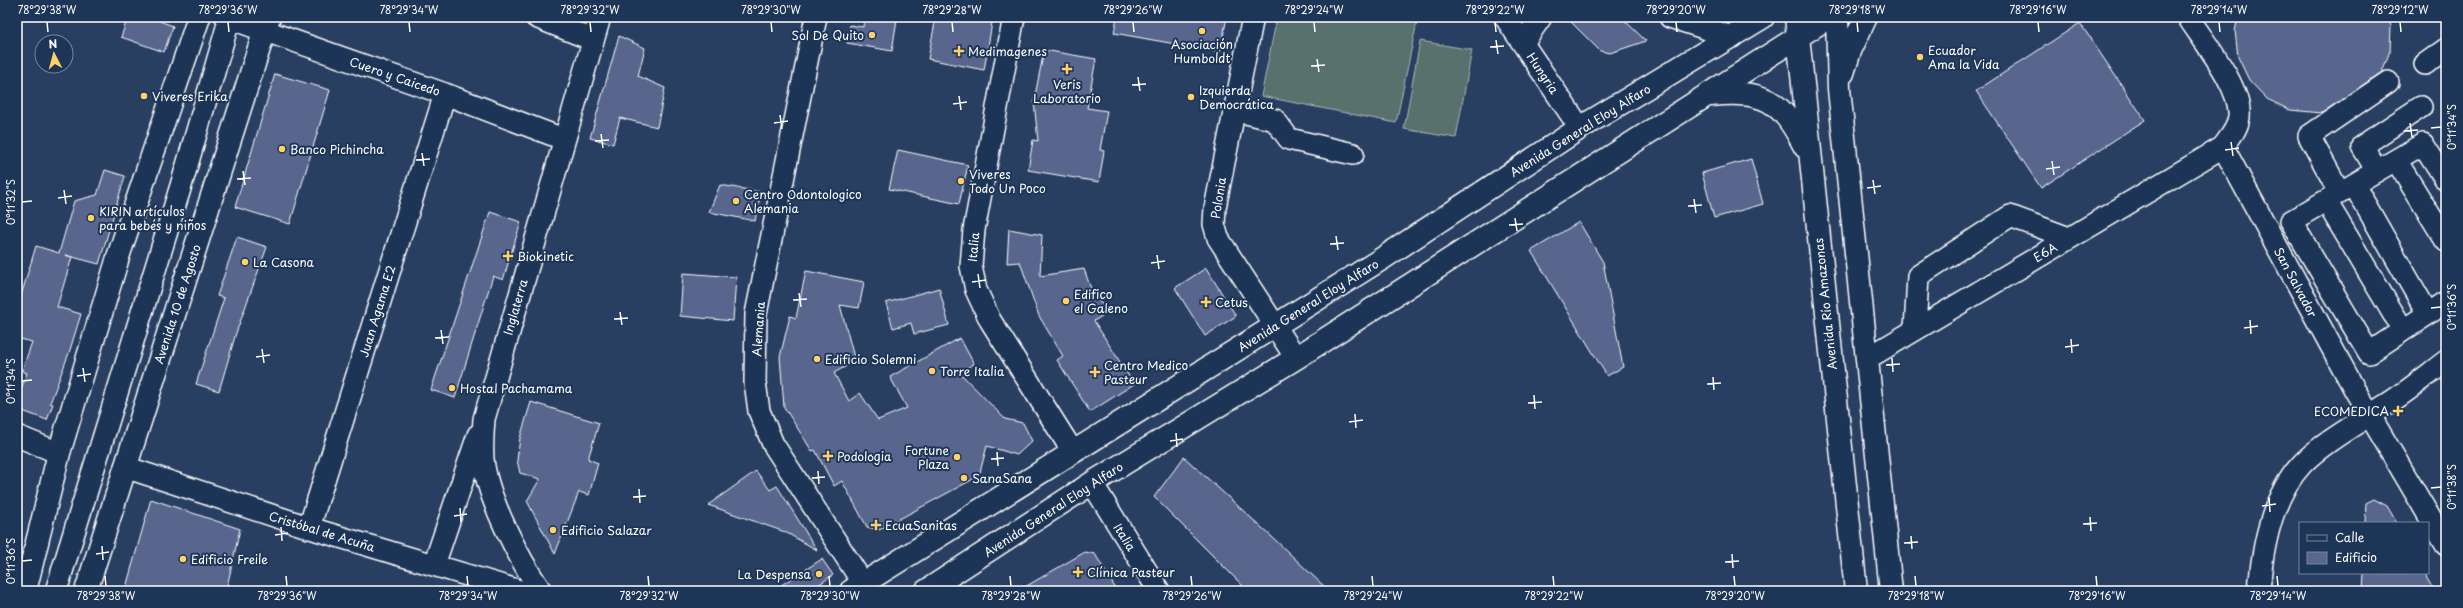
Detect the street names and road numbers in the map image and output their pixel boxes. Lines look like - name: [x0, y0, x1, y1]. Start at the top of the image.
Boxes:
- street label: Hungria: [1523, 49, 1564, 98]
- street label: Cuero y Caicedo: [347, 52, 443, 100]
- street label: Avenida General Eloy Alfaro: [1506, 79, 1654, 181]
- street label: Polonia: [1206, 175, 1230, 220]
- street label: Italia: [963, 231, 983, 263]
- street label: Avenida Río Amazonas: [1809, 237, 1841, 371]
- street label: E6A: [2030, 238, 2060, 266]
- street label: Avenida 10 de Agosto: [149, 242, 205, 366]
- street label: San Salvador: [2270, 244, 2322, 321]
- street label: Avenida General Eloy Alfaro: [1234, 254, 1382, 356]
- street label: Juan Agama E2: [354, 263, 400, 359]
- street label: Inglaterra: [498, 276, 532, 337]
- street label: Alemania: [747, 300, 769, 357]
- street label: Avenida General Eloy Alfaro: [980, 457, 1126, 561]
- street label: Cristóbal de Acuña: [267, 506, 378, 556]
- street label: Italia: [1109, 520, 1141, 555]

